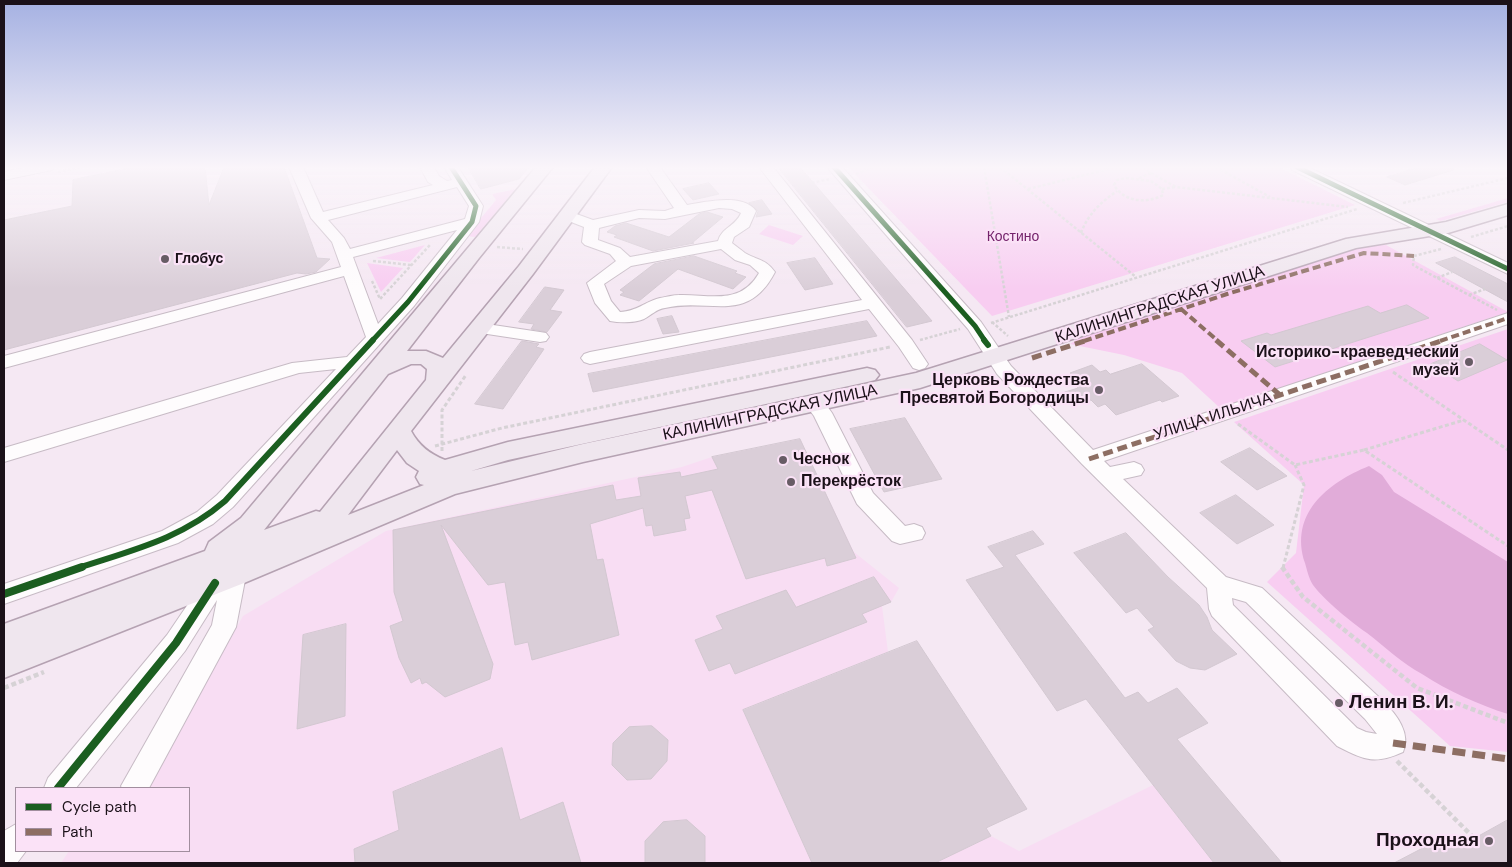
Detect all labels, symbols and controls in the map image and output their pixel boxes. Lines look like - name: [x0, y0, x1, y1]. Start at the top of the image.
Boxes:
- park label: Костино: [987, 229, 1039, 245]
- place label: Глобус: [175, 251, 223, 267]
- marker: Глобус: [159, 253, 171, 265]
- street label: КАЛИНИНГРАДСКАЯ УЛИЦА: [1053, 262, 1267, 348]
- place label: Историко-краеведческий музей: [1256, 343, 1459, 381]
- marker: Историко-краеведческий музей: [1463, 356, 1475, 368]
- place label: Церковь Рождества Пресвятой Богородицы: [900, 371, 1089, 409]
- street label: КАЛИНИНГРАДСКАЯ УЛИЦА: [661, 381, 879, 445]
- marker: Церковь Рождества Пресвятой Богородицы: [1093, 384, 1105, 396]
- street label: УЛИЦА ИЛЬИЧА: [1151, 389, 1275, 445]
- place label: Чеснок: [793, 450, 849, 470]
- marker: Чеснок: [777, 454, 789, 466]
- place label: Перекрёсток: [801, 472, 901, 492]
- marker: Перекрёсток: [785, 476, 797, 488]
- place label: Ленин В. И.: [1349, 692, 1453, 714]
- marker: Ленин В. И.: [1333, 697, 1345, 709]
- legend: [15, 787, 190, 852]
- text: Cycle path: [62, 797, 137, 817]
- text: Path: [62, 822, 93, 842]
- place label: Проходная: [1376, 830, 1479, 852]
- marker: Проходная: [1483, 835, 1495, 847]

